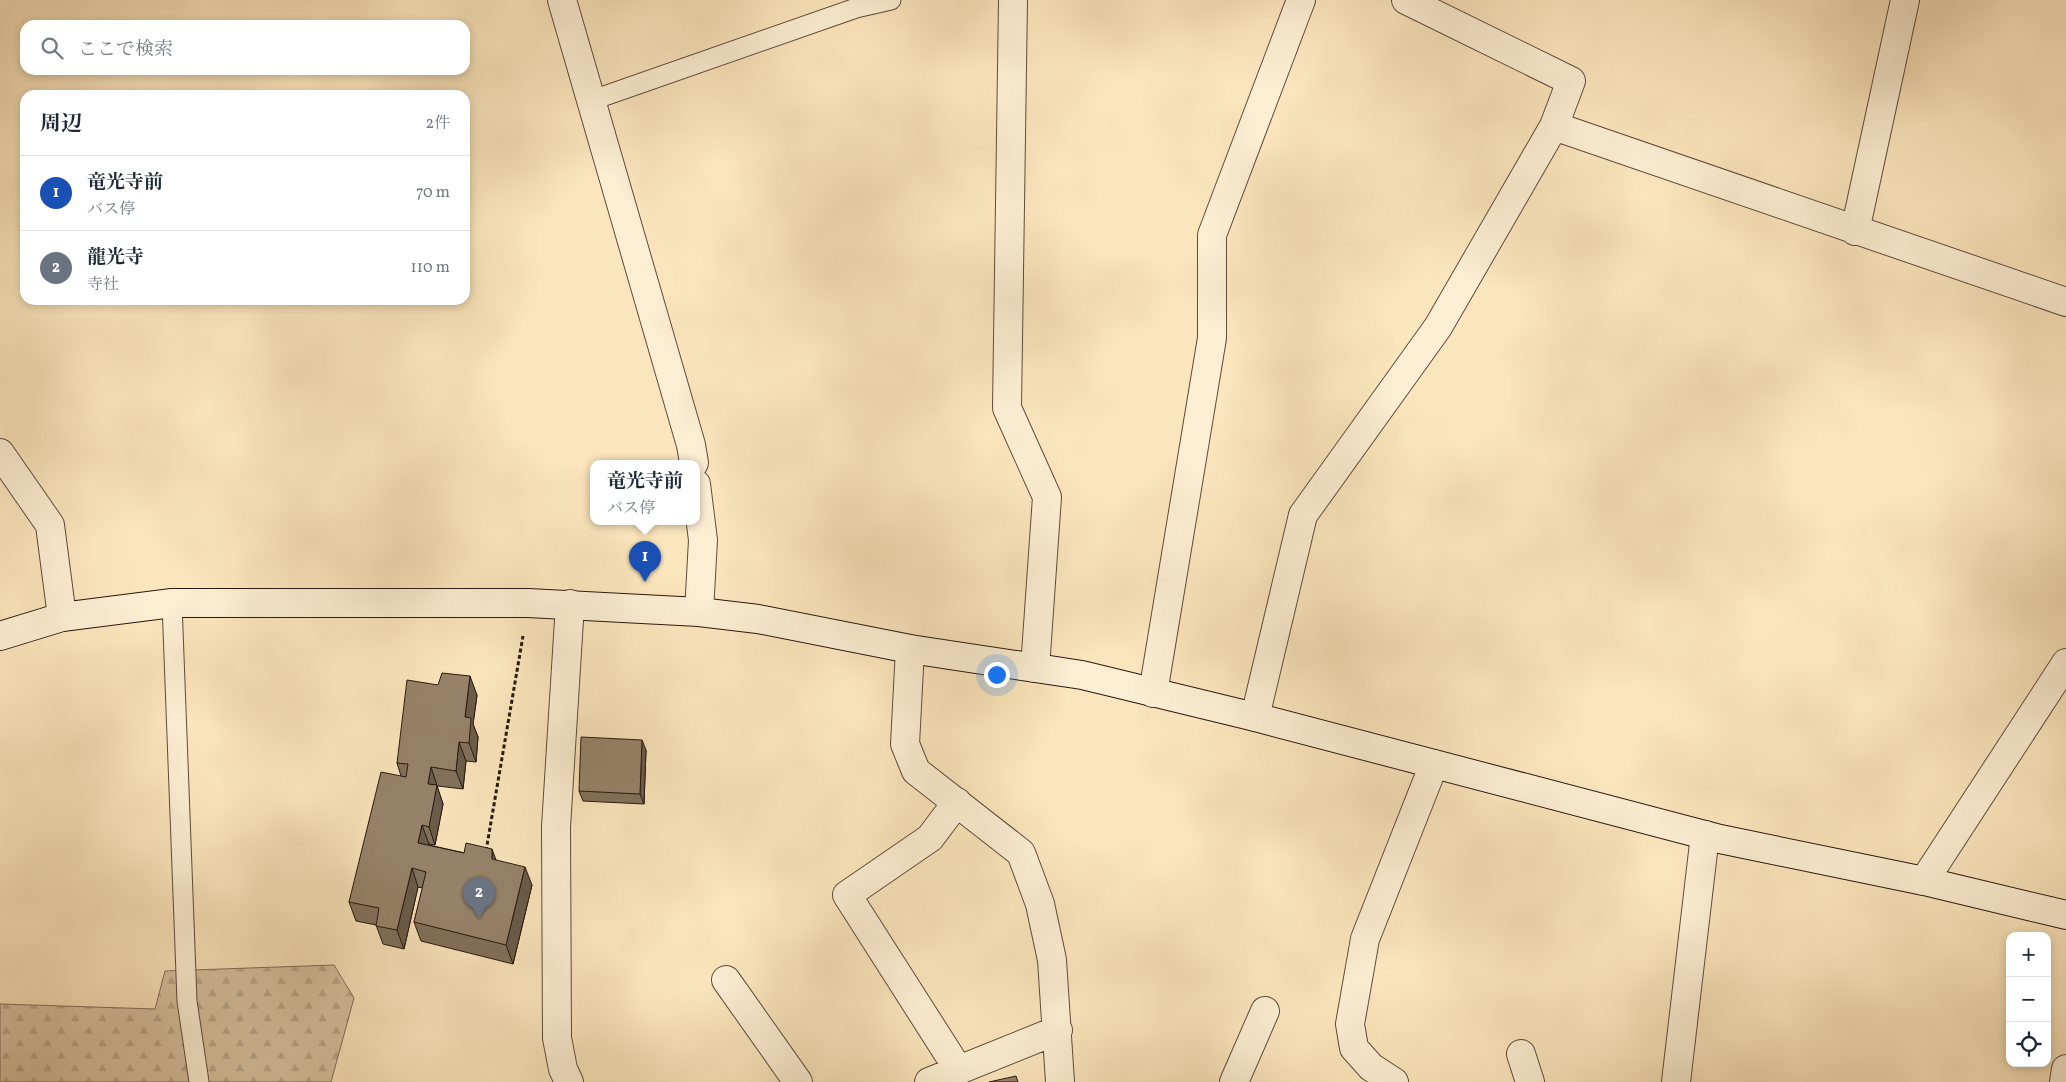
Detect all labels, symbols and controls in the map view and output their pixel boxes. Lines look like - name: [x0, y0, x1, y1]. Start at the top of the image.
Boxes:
- search box: [20, 20, 470, 75]
- icon: search: [38, 34, 66, 62]
- text: ここで検索: [78, 37, 173, 63]
- text: 周辺: [40, 110, 82, 139]
- text: 2件: [425, 113, 450, 135]
- text: 竜光寺前: [87, 170, 163, 196]
- text: 1: [53, 182, 59, 204]
- text: 70 m: [416, 182, 450, 204]
- text: バス停: [87, 199, 135, 221]
- text: 龍光寺: [87, 245, 144, 271]
- text: 2: [52, 257, 60, 279]
- text: 110 m: [411, 257, 450, 279]
- text: 寺社: [87, 274, 119, 296]
- popup: [590, 460, 700, 525]
- text: 竜光寺前: [607, 469, 683, 495]
- text: バス停: [607, 498, 655, 520]
- pin: 1: [629, 541, 661, 582]
- your location: [984, 662, 1010, 688]
- pin: 2: [463, 877, 495, 918]
- map controls: [2006, 932, 2051, 1067]
- button: +: [2006, 932, 2051, 977]
- button: −: [2006, 977, 2051, 1022]
- button: locate: [2006, 1022, 2051, 1067]

